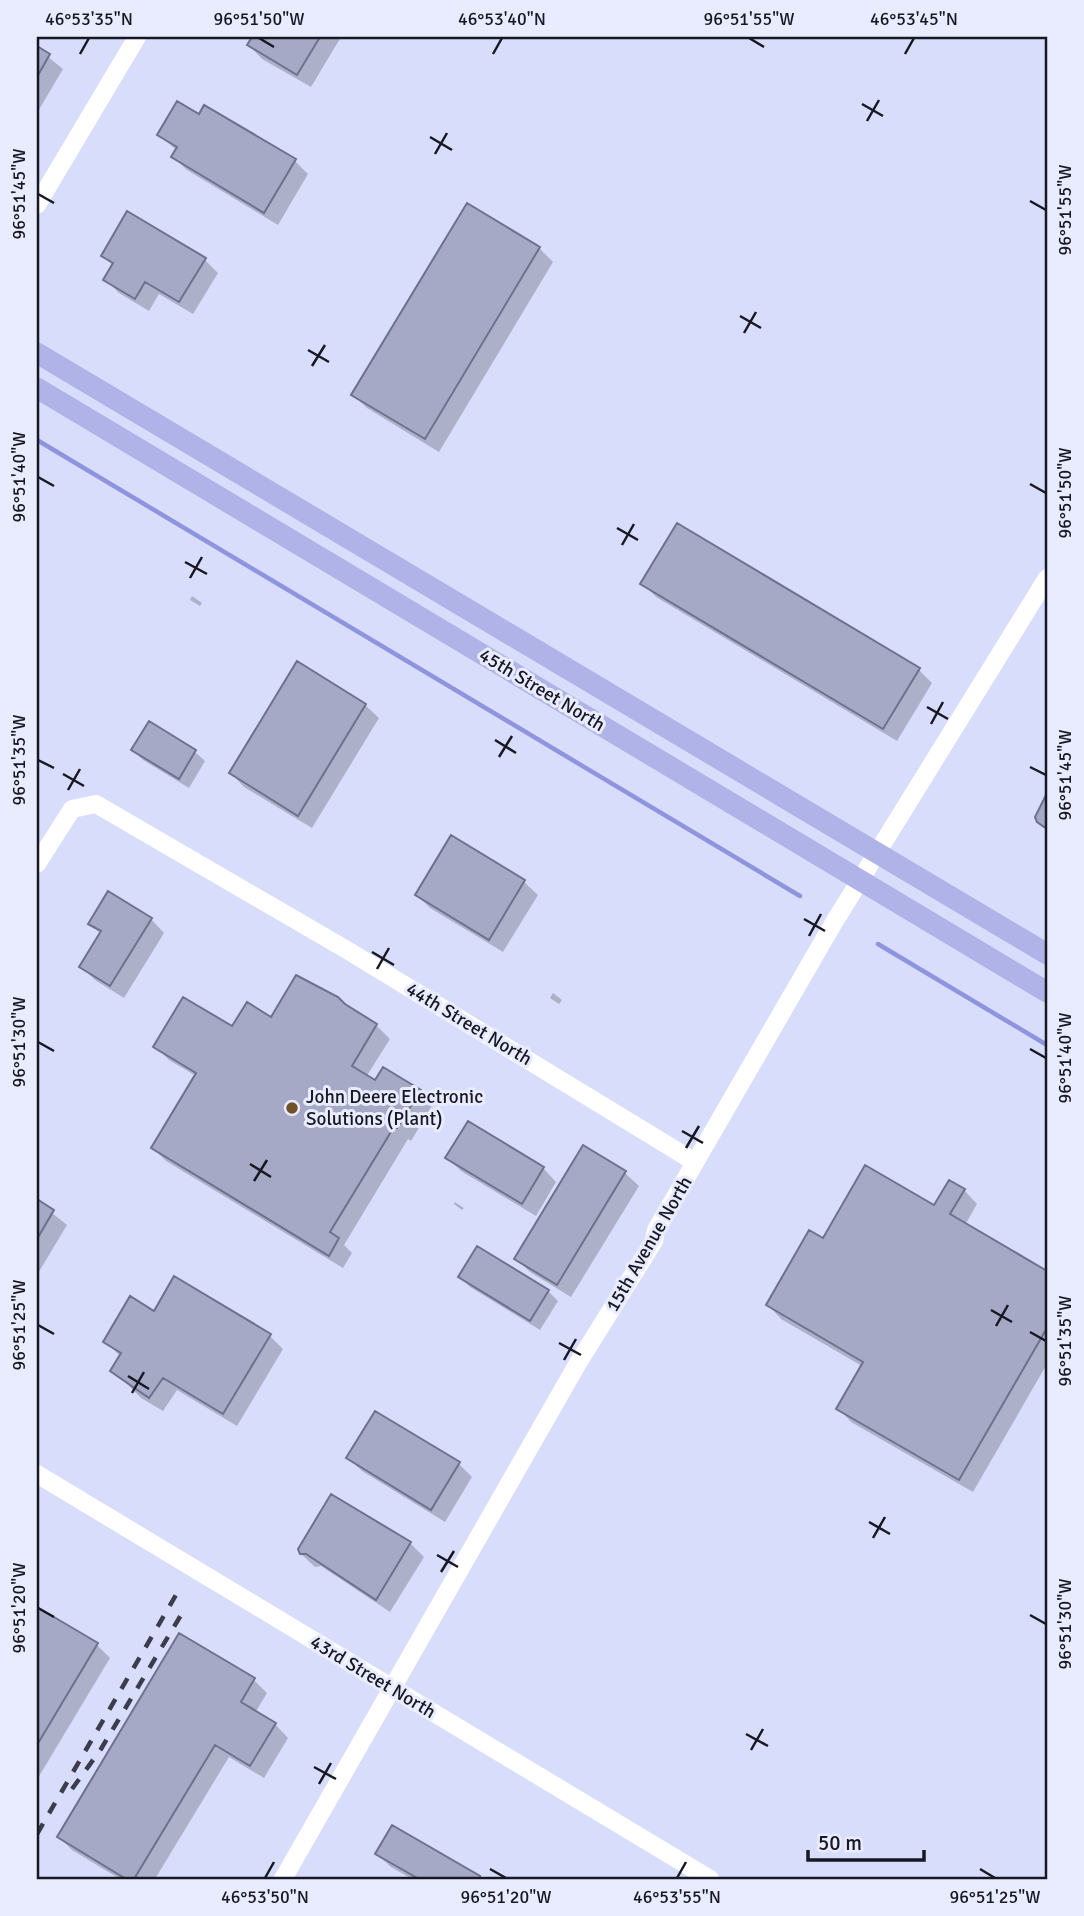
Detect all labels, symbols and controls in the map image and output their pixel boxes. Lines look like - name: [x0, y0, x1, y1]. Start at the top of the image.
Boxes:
- text: 46°53'35"N: [45, 8, 133, 30]
- text: 96°51'50"W: [214, 8, 304, 30]
- text: 46°53'40"N: [458, 8, 546, 30]
- text: 96°51'55"W: [704, 8, 794, 30]
- text: 46°53'45"N: [870, 8, 958, 30]
- text: 96°51'45"W: [8, 149, 30, 239]
- text: 96°51'55"W: [1054, 165, 1076, 255]
- text: 96°51'40"W: [8, 432, 30, 522]
- text: 96°51'50"W: [1054, 448, 1076, 538]
- street label: 45th Street North: [475, 643, 609, 737]
- text: 96°51'35"W: [8, 715, 30, 805]
- text: 96°51'45"W: [1054, 730, 1076, 820]
- street label: 44th Street North: [402, 977, 536, 1071]
- text: 96°51'30"W: [8, 997, 30, 1087]
- text: 96°51'40"W: [1054, 1013, 1076, 1103]
- place label: John Deere Electronic Solutions (Plant): [306, 1085, 483, 1131]
- marker: John Deere Electronic Solutions (Plant): [284, 1100, 300, 1116]
- street label: 15th Avenue North: [600, 1172, 698, 1316]
- text: 96°51'25"W: [8, 1280, 30, 1370]
- text: 96°51'35"W: [1054, 1296, 1076, 1386]
- text: 96°51'20"W: [8, 1563, 30, 1653]
- text: 96°51'30"W: [1054, 1579, 1076, 1669]
- street label: 43rd Street North: [306, 1630, 440, 1724]
- scale bar: [808, 1818, 923, 1862]
- text: 50 m: [818, 1830, 862, 1856]
- text: 46°53'50"N: [221, 1886, 309, 1908]
- text: 96°51'20"W: [461, 1886, 551, 1908]
- text: 46°53'55"N: [633, 1886, 721, 1908]
- text: 96°51'25"W: [950, 1886, 1040, 1908]

